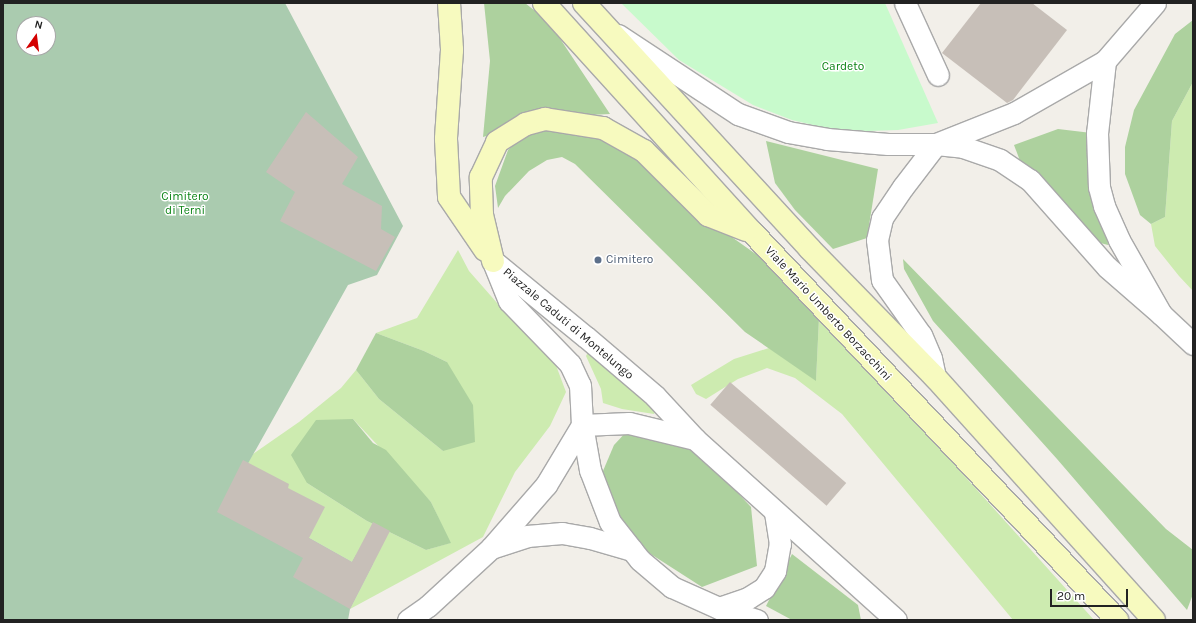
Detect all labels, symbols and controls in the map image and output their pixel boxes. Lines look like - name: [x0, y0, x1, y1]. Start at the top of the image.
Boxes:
- north arrow: [16, 16, 56, 56]
- text: N: [33, 18, 44, 32]
- park label: Cardeto: [822, 60, 864, 74]
- park label: Cimitero di Terni: [161, 190, 209, 218]
- street label: Viale Mario Umberto Borzacchini: [762, 244, 894, 384]
- place label: Cimitero: [606, 253, 653, 267]
- marker: Cimitero: [593, 255, 603, 265]
- street label: Piazzale Caduti di Montelungo: [500, 265, 636, 383]
- scale bar: [1052, 581, 1130, 607]
- text: 20 m: [1057, 589, 1085, 603]

